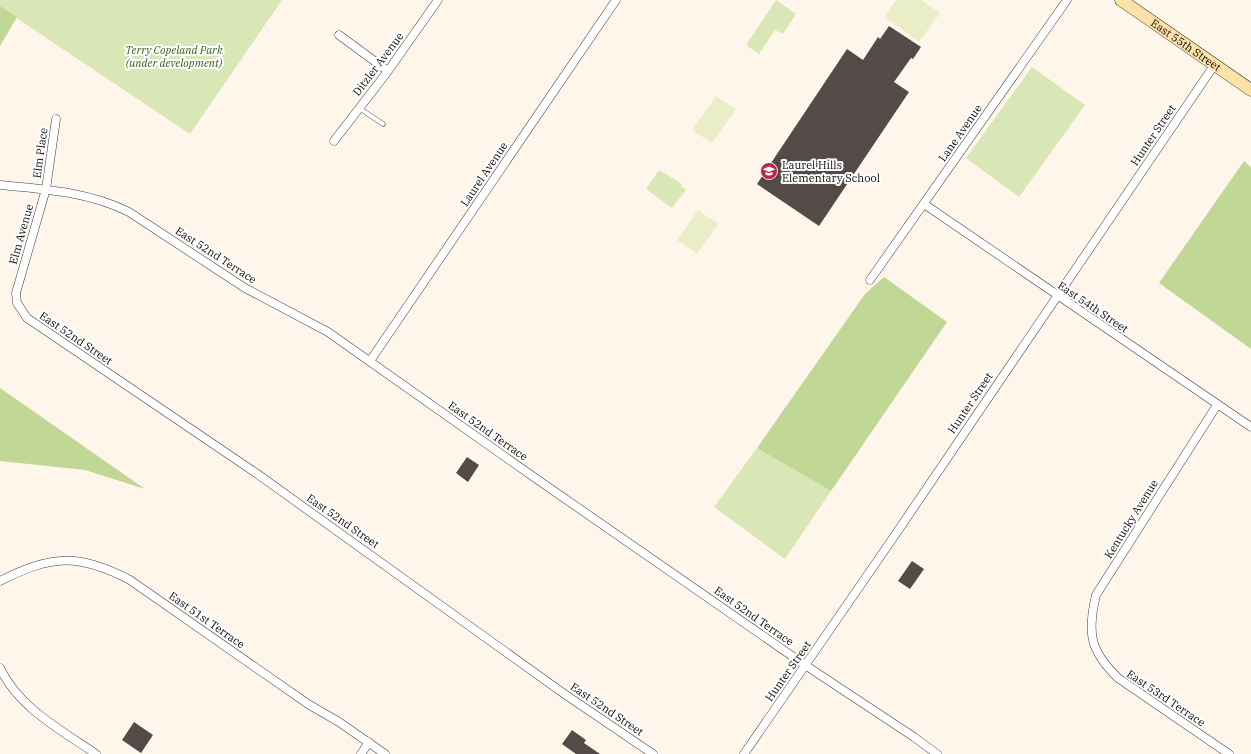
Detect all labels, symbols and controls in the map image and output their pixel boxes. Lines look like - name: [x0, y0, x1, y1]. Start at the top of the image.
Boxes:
- street label: East 55th Street: [1148, 16, 1224, 74]
- street label: Ditzler Avenue: [350, 29, 407, 99]
- park label: Terry Copeland Park (under development): [125, 43, 223, 70]
- street label: Lane Avenue: [935, 102, 985, 164]
- street label: Hunter Street: [1127, 102, 1179, 168]
- street label: Elm Place: [30, 127, 50, 179]
- street label: Laurel Avenue: [457, 139, 511, 209]
- place label: Laurel Hills Elementary School: [782, 158, 880, 185]
- school or university icon: Laurel Hills Elementary School: [759, 161, 779, 181]
- street label: Elm Avenue: [6, 202, 36, 266]
- street label: East 52nd Terrace: [173, 224, 259, 287]
- street label: East 54th Street: [1055, 278, 1131, 336]
- street label: East 52nd Street: [37, 308, 115, 368]
- street label: Hunter Street: [944, 370, 996, 436]
- street label: East 52nd Terrace: [445, 398, 531, 464]
- street label: Kentucky Avenue: [1101, 477, 1161, 561]
- street label: East 52nd Street: [304, 491, 382, 551]
- street label: East 52nd Terrace: [711, 583, 797, 649]
- street label: East 51st Terrace: [166, 589, 248, 651]
- street label: Hunter Street: [762, 638, 814, 704]
- street label: East 53rd Terrace: [1124, 667, 1208, 730]
- street label: East 52nd Street: [568, 679, 646, 739]

